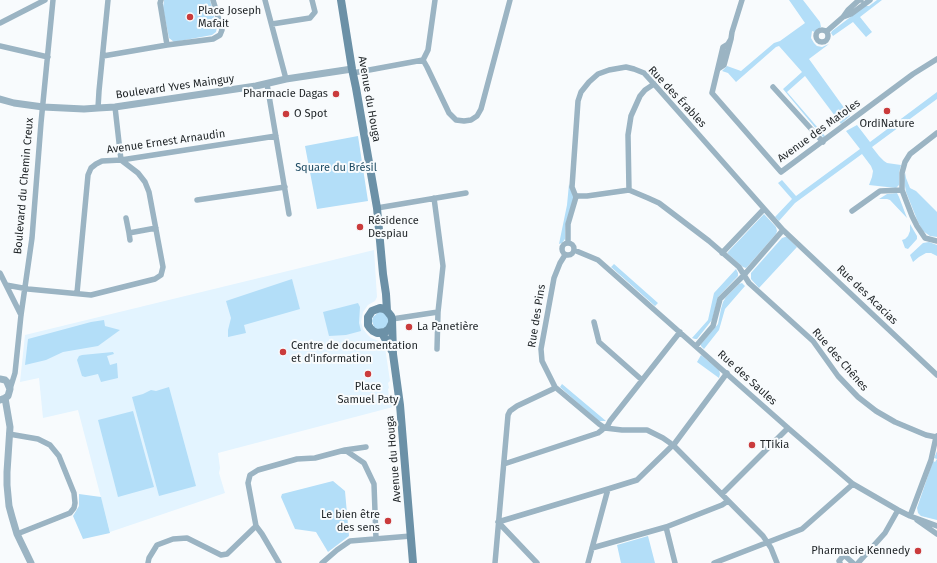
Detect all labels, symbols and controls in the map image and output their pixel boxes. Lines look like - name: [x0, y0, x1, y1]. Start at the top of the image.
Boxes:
- place label: Place Joseph Mafait: [198, 4, 261, 30]
- marker: Place Joseph Mafait: [185, 12, 195, 22]
- street label: Avenue du Houga: [355, 55, 383, 143]
- street label: Rue des Érables: [645, 64, 709, 130]
- street label: Boulevard Yves Mainguy: [115, 72, 235, 102]
- place label: Pharmacie Dagas: [243, 87, 328, 101]
- marker: Pharmacie Dagas: [331, 89, 341, 99]
- street label: Avenue des Matoles: [775, 97, 863, 165]
- marker: OrdiNature: [882, 106, 892, 116]
- place label: O Spot: [294, 107, 327, 121]
- marker: O Spot: [281, 109, 291, 119]
- street label: Boulevard du Chemin Creux: [11, 117, 37, 255]
- place label: OrdiNature: [860, 117, 914, 131]
- street label: Avenue Ernest Arnaudin: [106, 127, 226, 157]
- park label: Square du Brésil: [295, 161, 377, 175]
- place label: Résidence Despiau: [368, 214, 419, 240]
- marker: Résidence Despiau: [355, 222, 365, 232]
- street label: Rue des Acacias: [834, 263, 900, 327]
- street label: Rue des Pins: [526, 284, 548, 348]
- place label: La Panetière: [417, 320, 478, 334]
- marker: La Panetière: [404, 322, 414, 332]
- street label: Rue des Chênes: [809, 326, 871, 394]
- place label: Centre de documentation et d'information: [291, 339, 418, 365]
- marker: Centre de documentation et d'information: [278, 347, 288, 357]
- street label: Rue des Saules: [715, 348, 779, 408]
- marker: Place Samuel Paty: [363, 369, 373, 379]
- place label: Place Samuel Paty: [337, 380, 399, 406]
- street label: Avenue du Houga: [384, 415, 404, 503]
- place label: TTikia: [760, 438, 789, 452]
- marker: TTikia: [747, 440, 757, 450]
- place label: Le bien être des sens: [321, 508, 380, 534]
- marker: Le bien être des sens: [383, 516, 393, 526]
- place label: Pharmacie Kennedy: [811, 544, 910, 558]
- marker: Pharmacie Kennedy: [913, 546, 923, 556]

